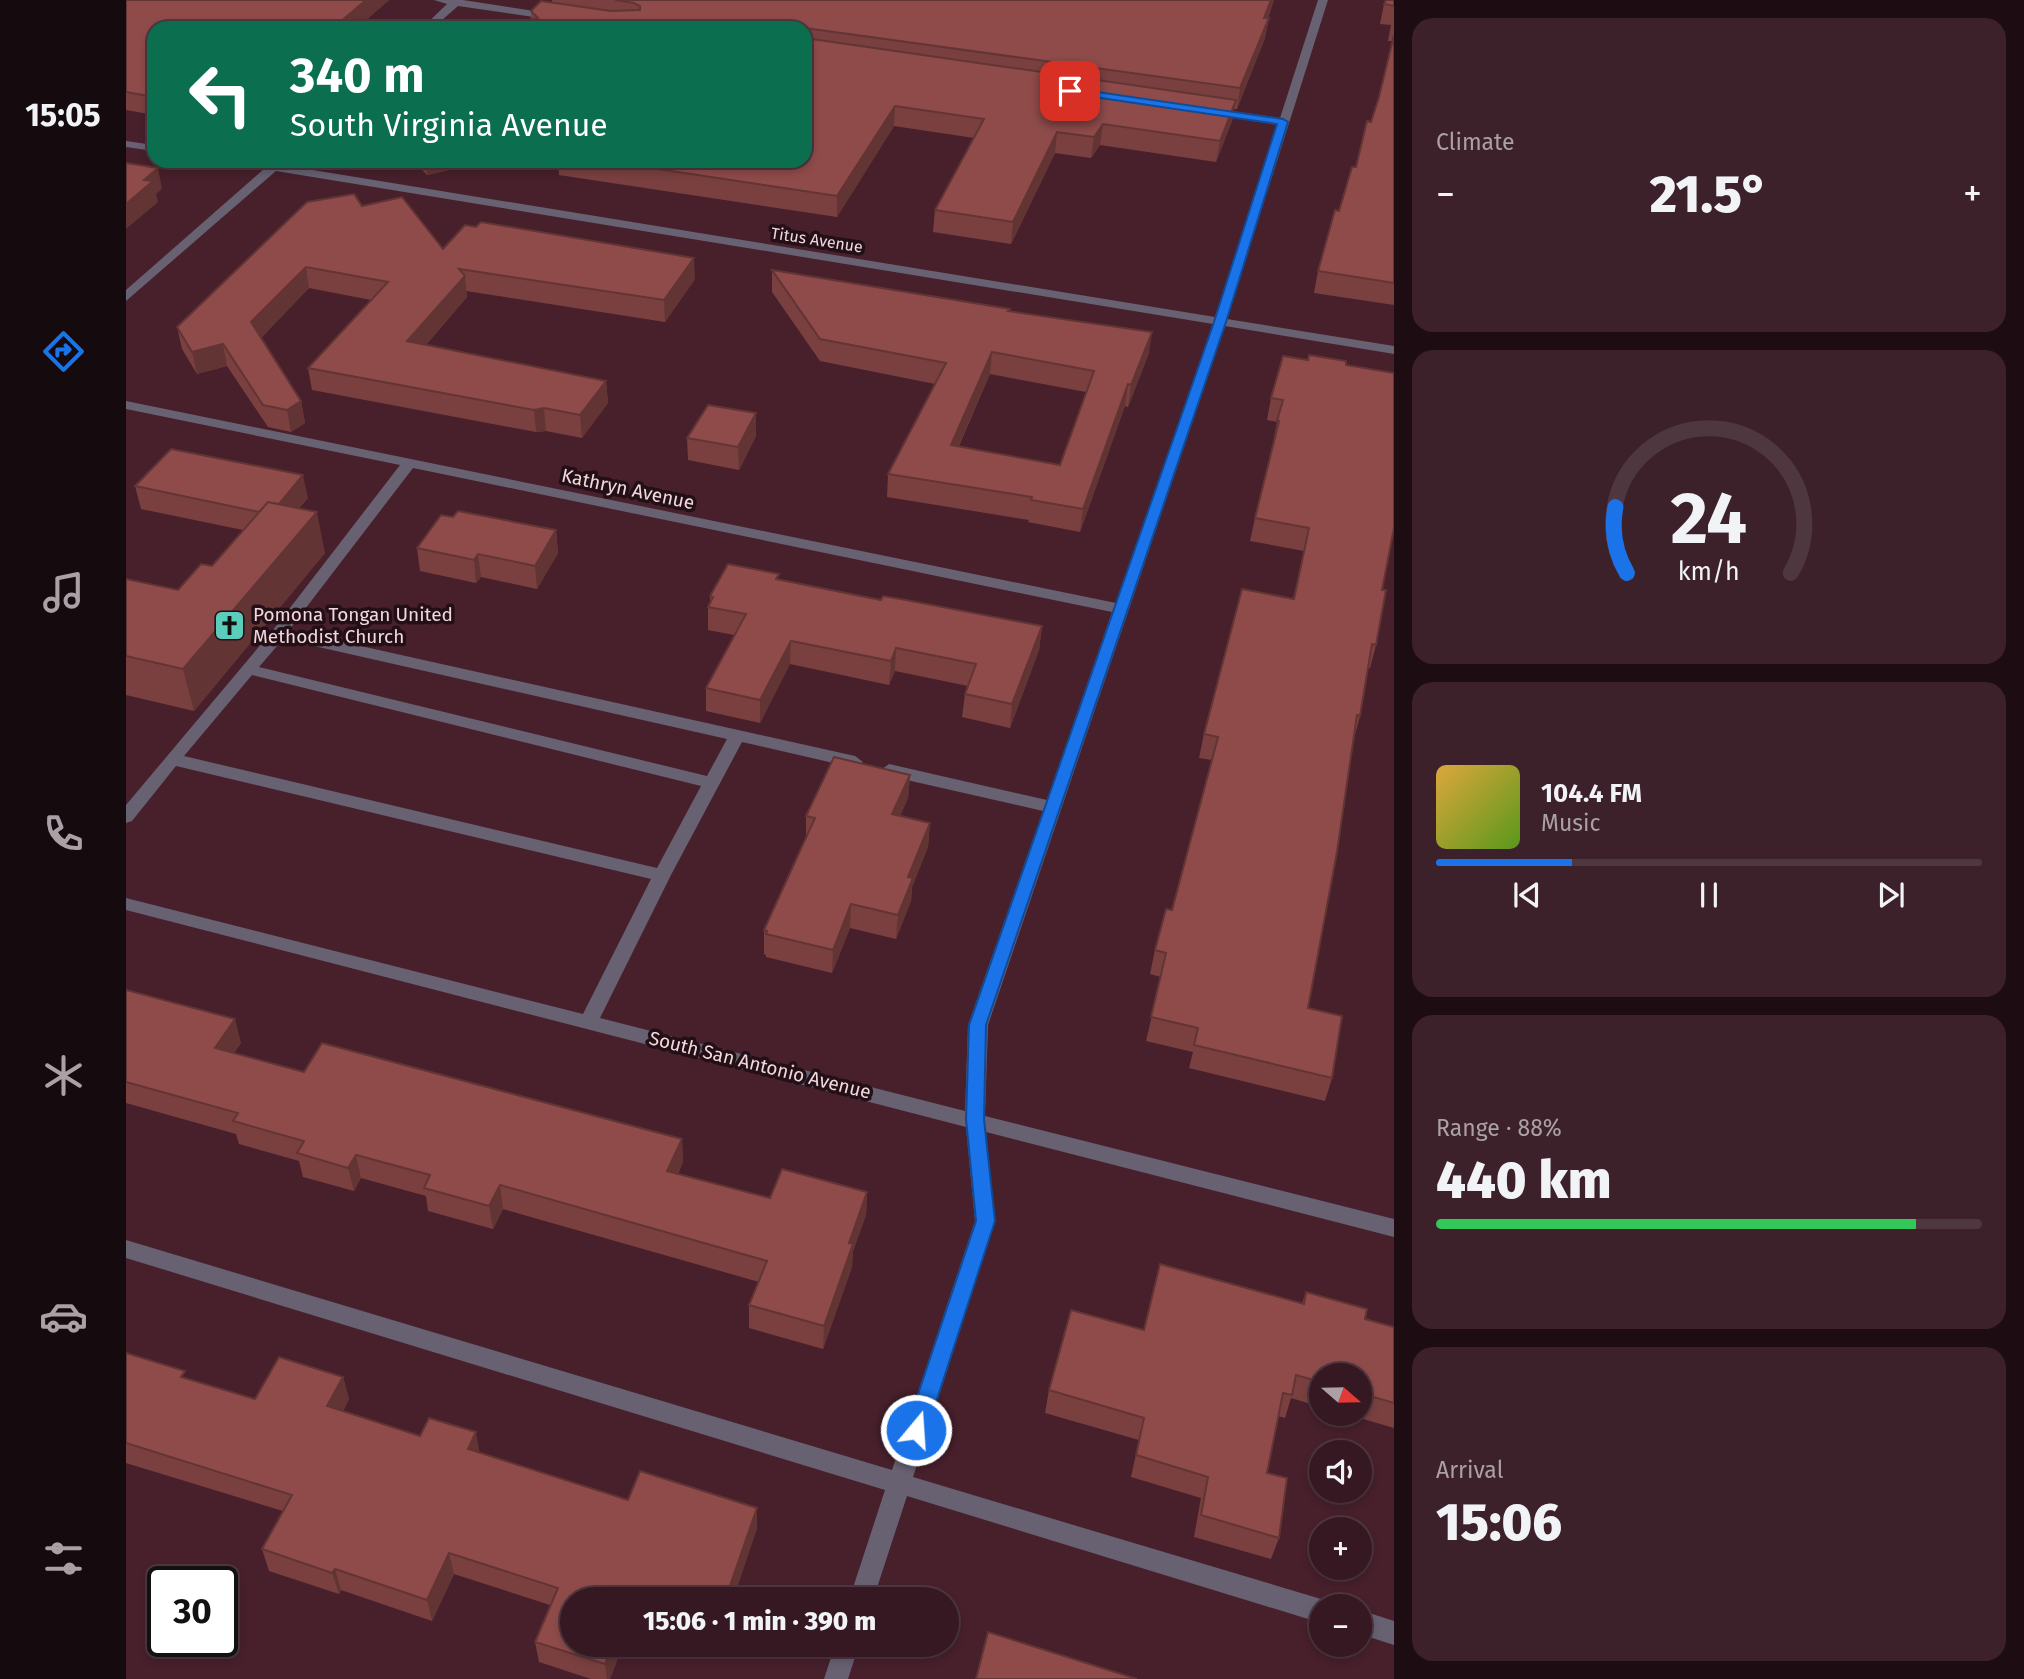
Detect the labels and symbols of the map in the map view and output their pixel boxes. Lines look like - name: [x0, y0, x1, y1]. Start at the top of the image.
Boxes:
- pin: [1040, 61, 1100, 121]
- street label: Titus Avenue: [770, 223, 864, 257]
- street label: Kathryn Avenue: [559, 464, 697, 514]
- place label: Pomona Tongan United Methodist Church: [253, 603, 453, 648]
- church icon: Pomona Tongan United Methodist Church: [213, 608, 247, 642]
- street label: South San Antonio Avenue: [647, 1026, 873, 1104]
- north arrow: [1309, 1363, 1372, 1426]
- position arrow: [879, 1393, 953, 1467]
- speed limit sign: 30: [147, 1566, 238, 1657]

